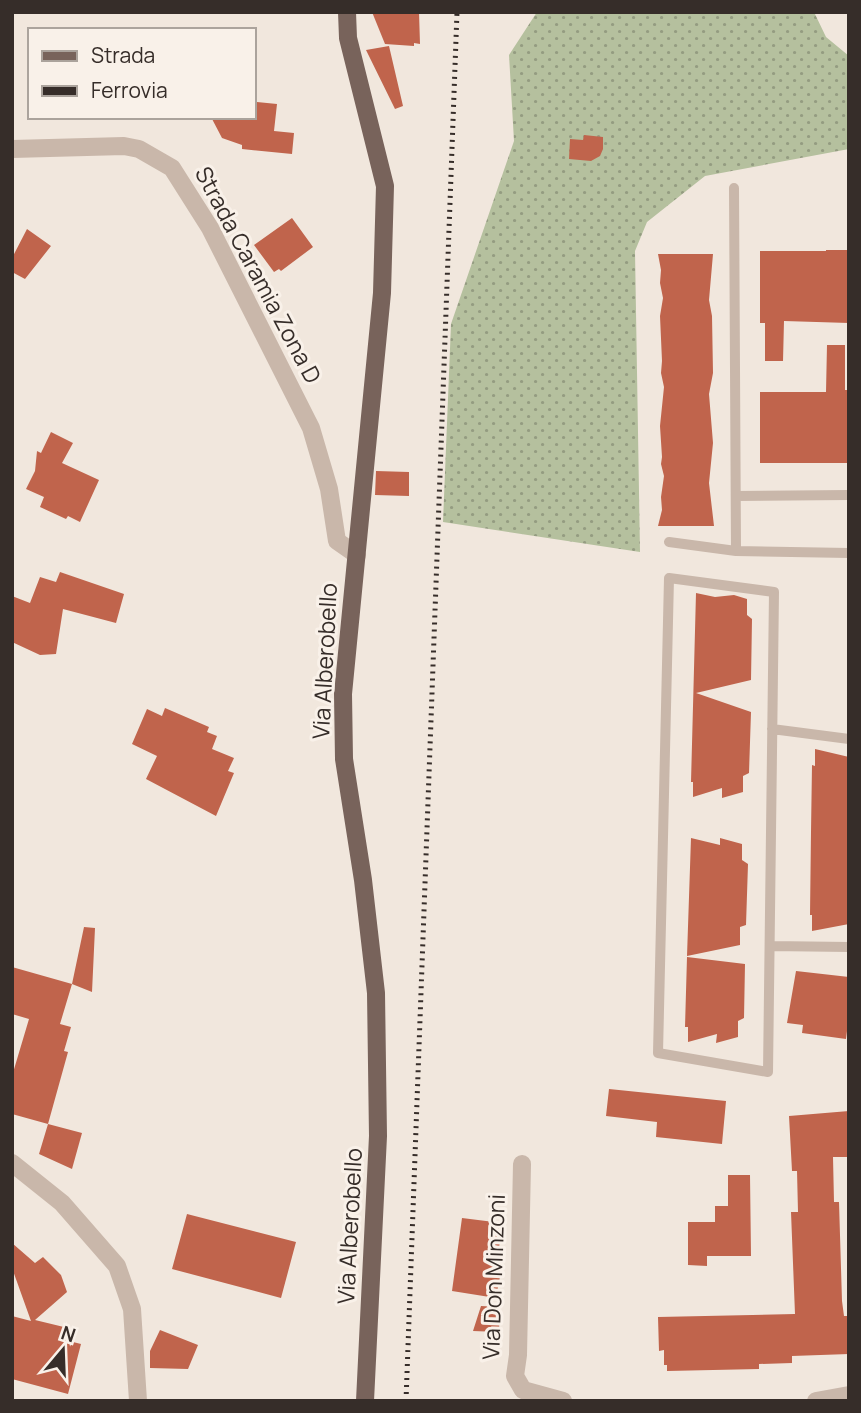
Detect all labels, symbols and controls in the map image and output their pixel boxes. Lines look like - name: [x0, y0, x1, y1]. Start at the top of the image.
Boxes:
- legend: [28, 28, 256, 119]
- text: Strada: [91, 41, 155, 69]
- text: Ferrovia: [91, 76, 168, 104]
- street label: Strada Caramia Zona D: [188, 160, 330, 389]
- street label: Via Alberobello: [304, 582, 344, 740]
- street label: Via Alberobello: [329, 1147, 369, 1305]
- street label: Via Don Minzoni: [474, 1194, 512, 1360]
- north arrow: [28, 1315, 98, 1385]
- text: N: [58, 1319, 79, 1348]

